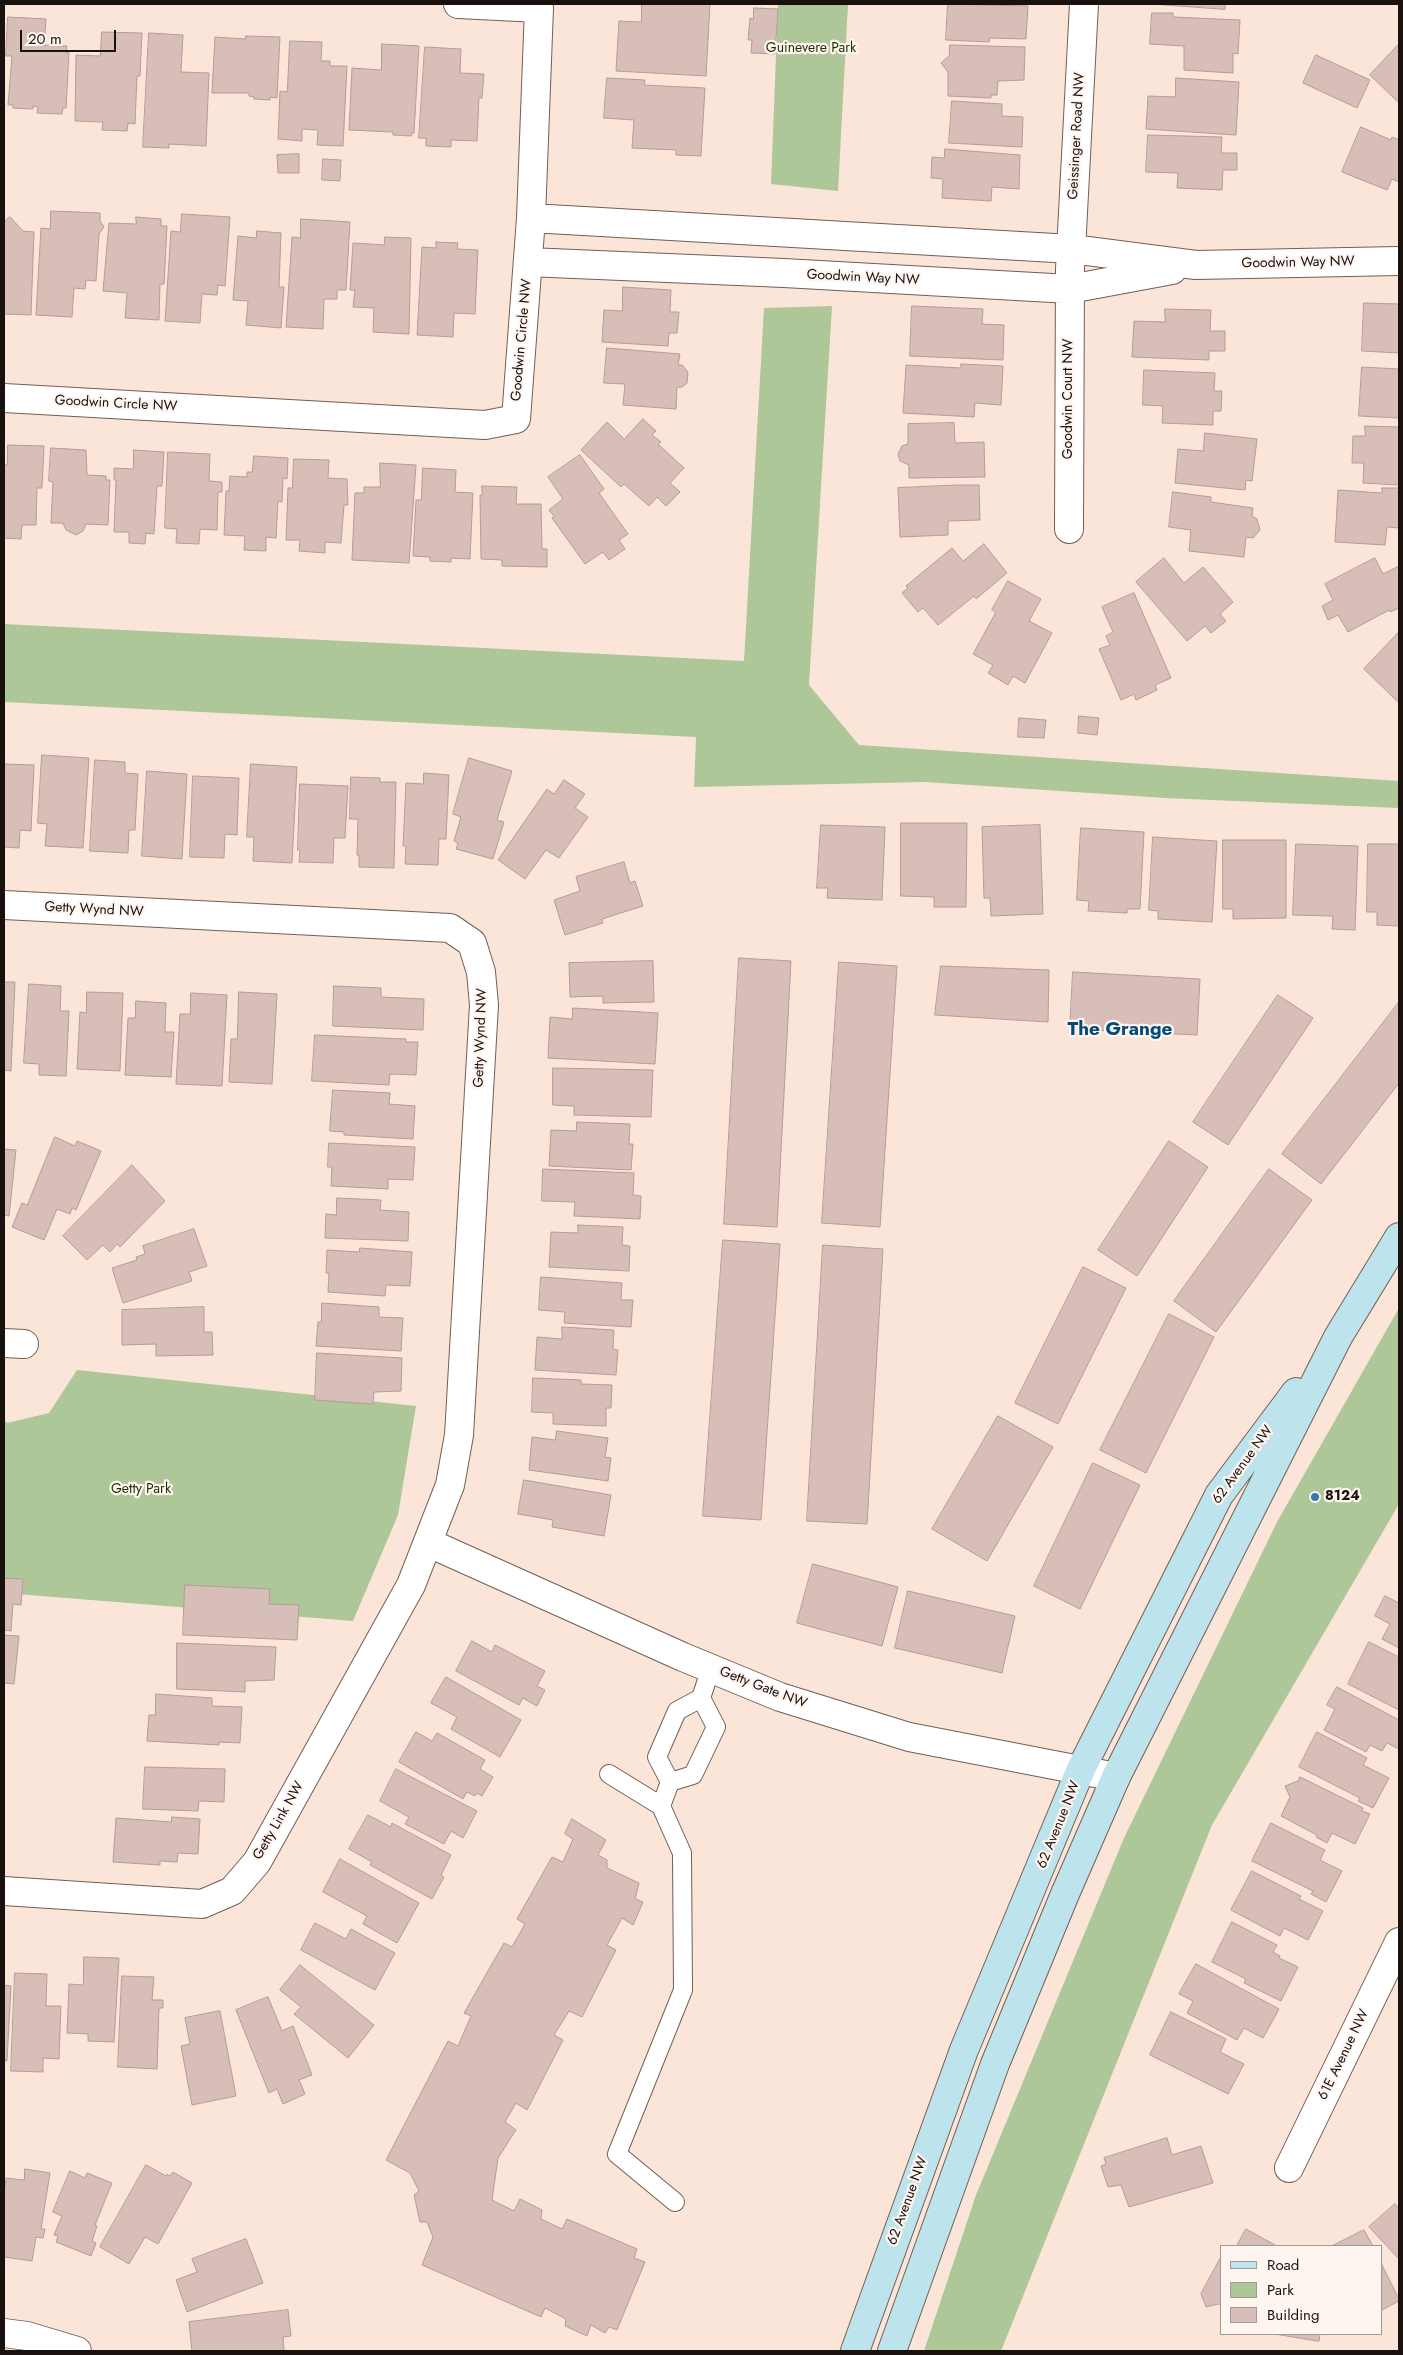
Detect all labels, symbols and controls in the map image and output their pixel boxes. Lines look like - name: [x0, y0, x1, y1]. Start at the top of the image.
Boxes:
- scale bar: [22, 20, 119, 52]
- text: 20 m: [28, 28, 62, 50]
- park label: Guinevere Park: [766, 41, 856, 57]
- street label: Geissinger Road NW: [1065, 72, 1089, 200]
- street label: Goodwin Way NW: [1241, 254, 1355, 272]
- street label: Goodwin Way NW: [806, 267, 920, 289]
- street label: Goodwin Circle NW: [508, 278, 536, 402]
- street label: Goodwin Court NW: [1061, 339, 1077, 459]
- street label: Goodwin Circle NW: [54, 392, 178, 416]
- street label: Getty Wynd NW: [44, 899, 144, 921]
- street label: Getty Wynd NW: [471, 988, 491, 1088]
- district label: The Grange: [1068, 1019, 1172, 1041]
- street label: 62 Avenue NW: [1209, 1423, 1277, 1507]
- park label: Getty Park: [111, 1482, 171, 1498]
- place label: 8124: [1325, 1489, 1360, 1505]
- marker: 8124: [1309, 1491, 1321, 1503]
- street label: Getty Gate NW: [717, 1664, 809, 1712]
- street label: Getty Link NW: [250, 1779, 308, 1863]
- street label: 62 Avenue NW: [1034, 1779, 1084, 1871]
- street label: 61E Avenue NW: [1315, 2007, 1373, 2103]
- street label: 62 Avenue NW: [884, 2155, 932, 2247]
- legend: [1220, 2245, 1383, 2335]
- text: Road: [1267, 2254, 1299, 2276]
- text: Park: [1267, 2279, 1294, 2301]
- text: Building: [1267, 2304, 1319, 2326]

